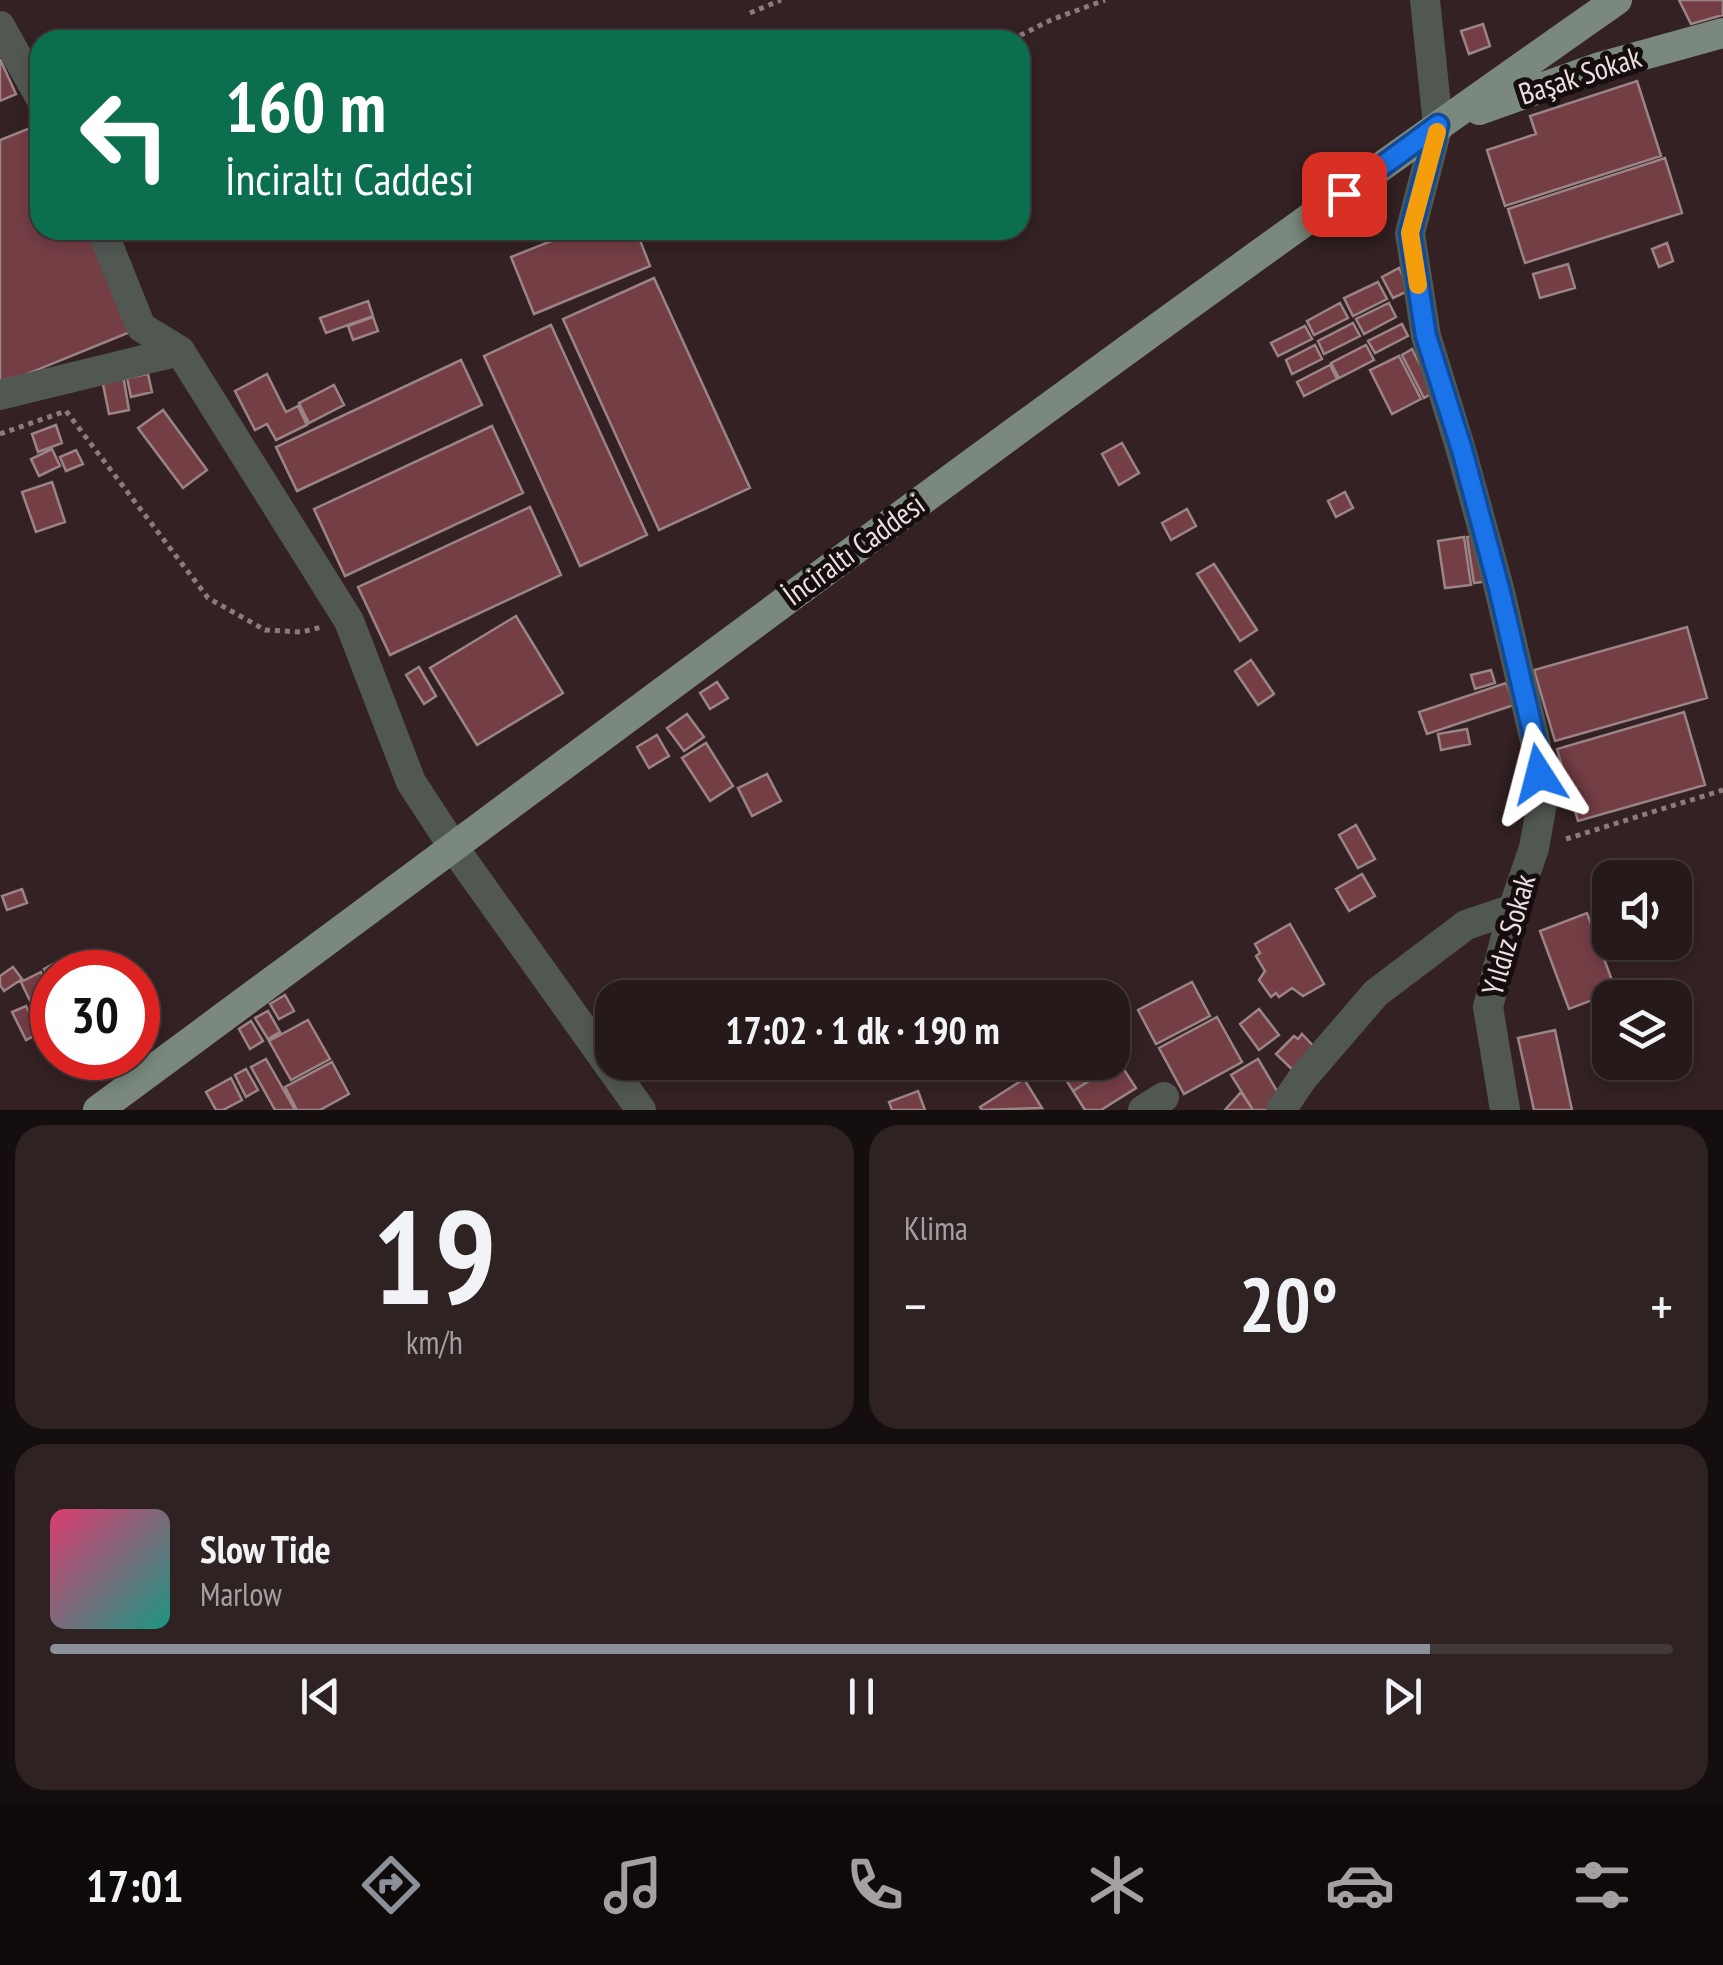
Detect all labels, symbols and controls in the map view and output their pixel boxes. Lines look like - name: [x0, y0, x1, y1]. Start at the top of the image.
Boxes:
- street label: Başak Sokak: [1513, 36, 1646, 113]
- text: 160 m: [225, 61, 386, 151]
- icon: left: [60, 70, 190, 200]
- text: İnciraltı Caddesi: [225, 149, 474, 207]
- pin: [1302, 152, 1387, 237]
- icon: arrive: [1317, 167, 1372, 222]
- street label: İnciraltı Caddesi: [774, 484, 932, 613]
- position arrow: [1487, 722, 1591, 826]
- map controls: [1592, 860, 1692, 1080]
- button: sound: [1592, 860, 1692, 960]
- street label: Yıldız Sokak: [1472, 869, 1544, 1000]
- speed limit sign: 30: [30, 950, 160, 1080]
- button: layers: [1592, 980, 1692, 1080]
- text: 17:02 · 1 dk · 190 m: [725, 1005, 1000, 1054]
- text: 19: [372, 1172, 497, 1340]
- text: Klima: [904, 1207, 968, 1249]
- text: 20°: [1239, 1256, 1338, 1353]
- text: −: [904, 1270, 927, 1341]
- text: +: [1650, 1270, 1673, 1341]
- text: km/h: [406, 1321, 463, 1363]
- text: Slow Tide: [200, 1524, 331, 1573]
- text: Marlow: [200, 1573, 282, 1615]
- icon: previous: [293, 1669, 348, 1724]
- icon: pause: [834, 1669, 889, 1724]
- icon: next: [1375, 1669, 1430, 1724]
- icon: directions: [356, 1850, 426, 1920]
- icon: music: [598, 1850, 668, 1920]
- icon: phone: [840, 1850, 910, 1920]
- icon: climate: [1082, 1850, 1152, 1920]
- icon: car: [1325, 1850, 1395, 1920]
- icon: filters: [1567, 1850, 1637, 1920]
- text: 17:01: [86, 1856, 183, 1914]

